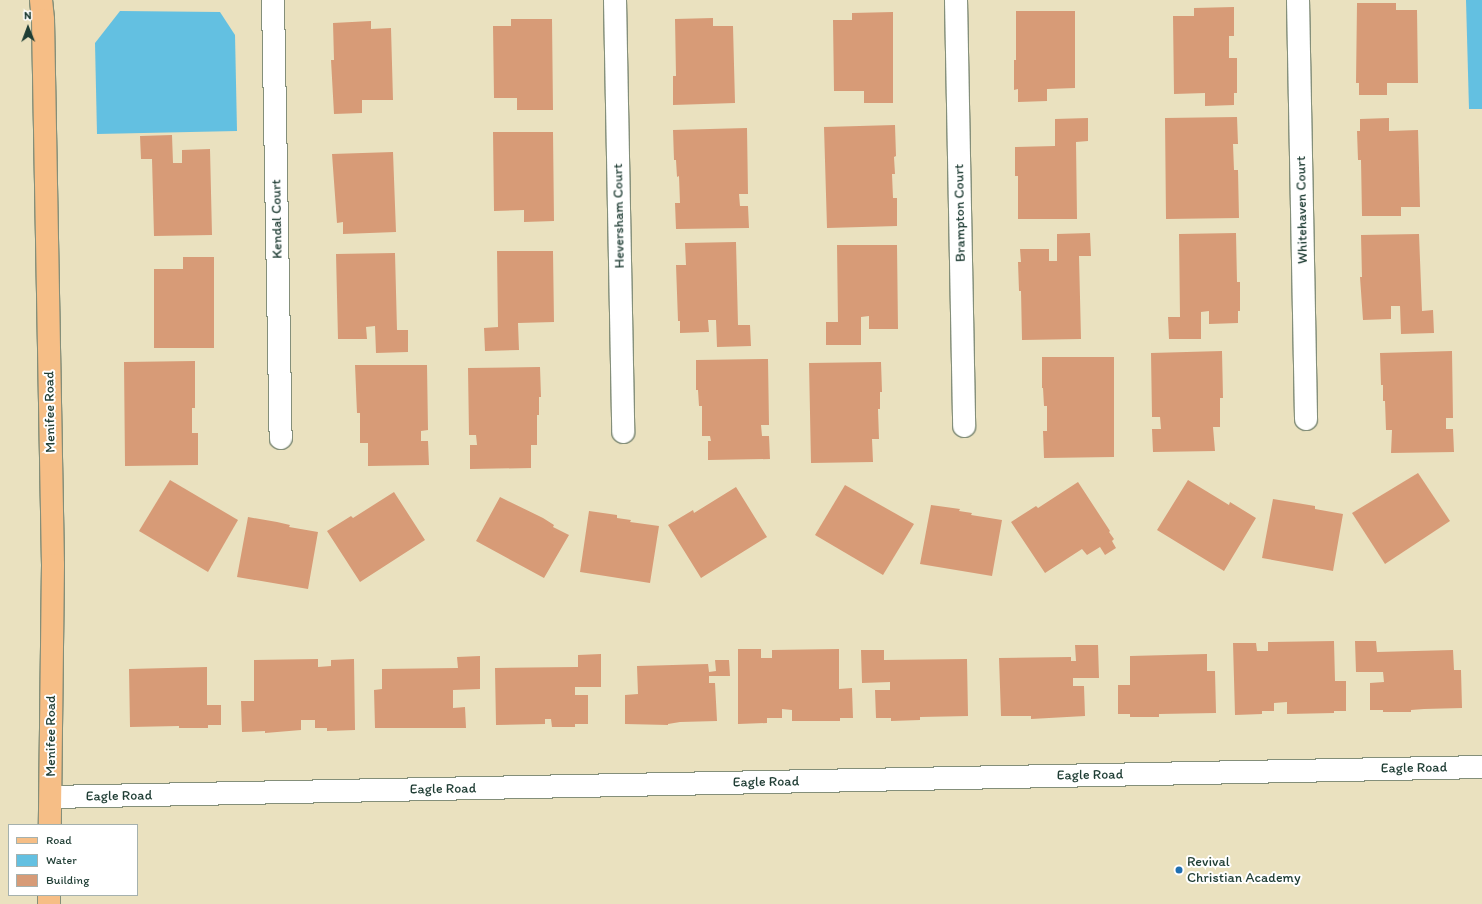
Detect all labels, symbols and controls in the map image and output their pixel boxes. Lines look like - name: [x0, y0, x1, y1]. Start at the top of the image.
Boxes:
- north arrow: [8, 8, 48, 48]
- text: N: [24, 9, 32, 22]
- street label: Whitehaven Court: [1293, 156, 1311, 264]
- street label: Heversham Court: [610, 163, 628, 269]
- street label: Brampton Court: [951, 164, 969, 262]
- street label: Kendal Court: [268, 179, 286, 259]
- street label: Menifee Road: [41, 371, 59, 453]
- street label: Menifee Road: [43, 695, 59, 777]
- street label: Eagle Road: [1381, 759, 1447, 777]
- street label: Eagle Road: [1057, 766, 1123, 784]
- street label: Eagle Road: [733, 773, 799, 791]
- street label: Eagle Road: [410, 780, 476, 798]
- street label: Eagle Road: [86, 787, 152, 805]
- legend: [8, 824, 138, 896]
- text: Road: [46, 833, 72, 847]
- text: Water: [46, 853, 77, 867]
- place label: Revival Christian Academy: [1187, 854, 1301, 886]
- marker: Revival Christian Academy: [1174, 865, 1184, 875]
- text: Building: [46, 873, 89, 887]

